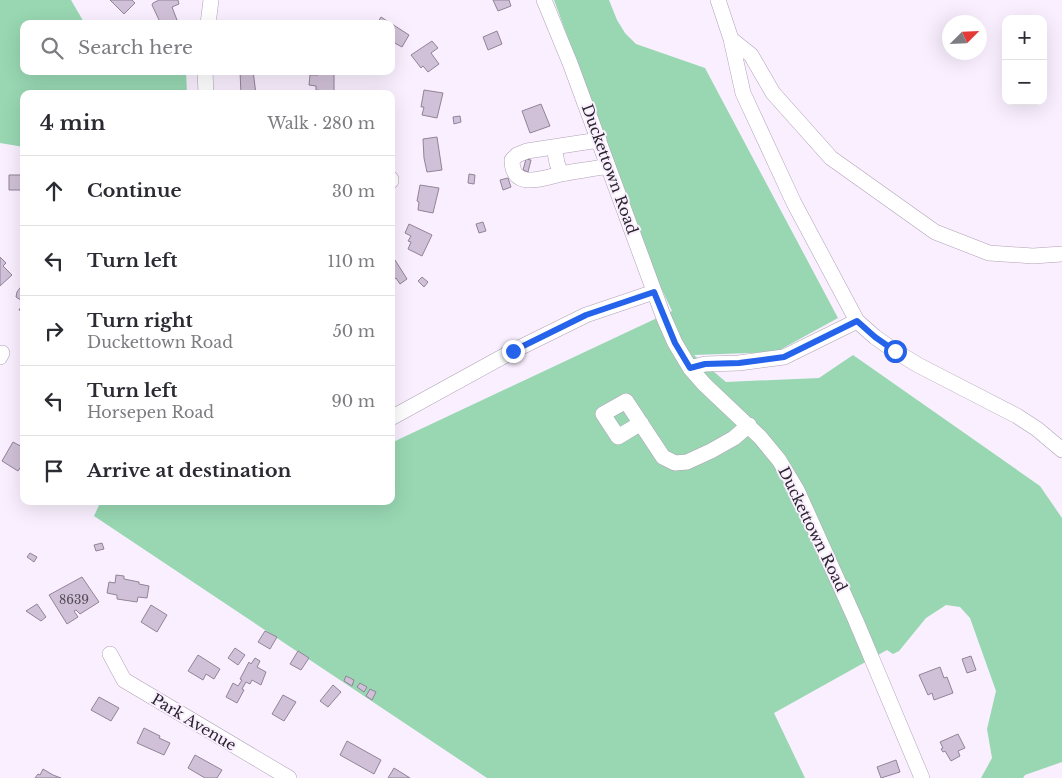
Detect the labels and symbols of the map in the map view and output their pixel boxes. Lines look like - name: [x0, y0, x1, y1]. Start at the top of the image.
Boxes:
- north arrow: [942, 15, 987, 60]
- street label: Duckettown Road: [578, 101, 642, 237]
- route end: [502, 340, 525, 363]
- route start: [884, 340, 907, 363]
- street label: Duckettown Road: [774, 463, 852, 595]
- house number: 8639: [59, 592, 89, 607]
- street label: Park Avenue: [148, 689, 240, 755]

